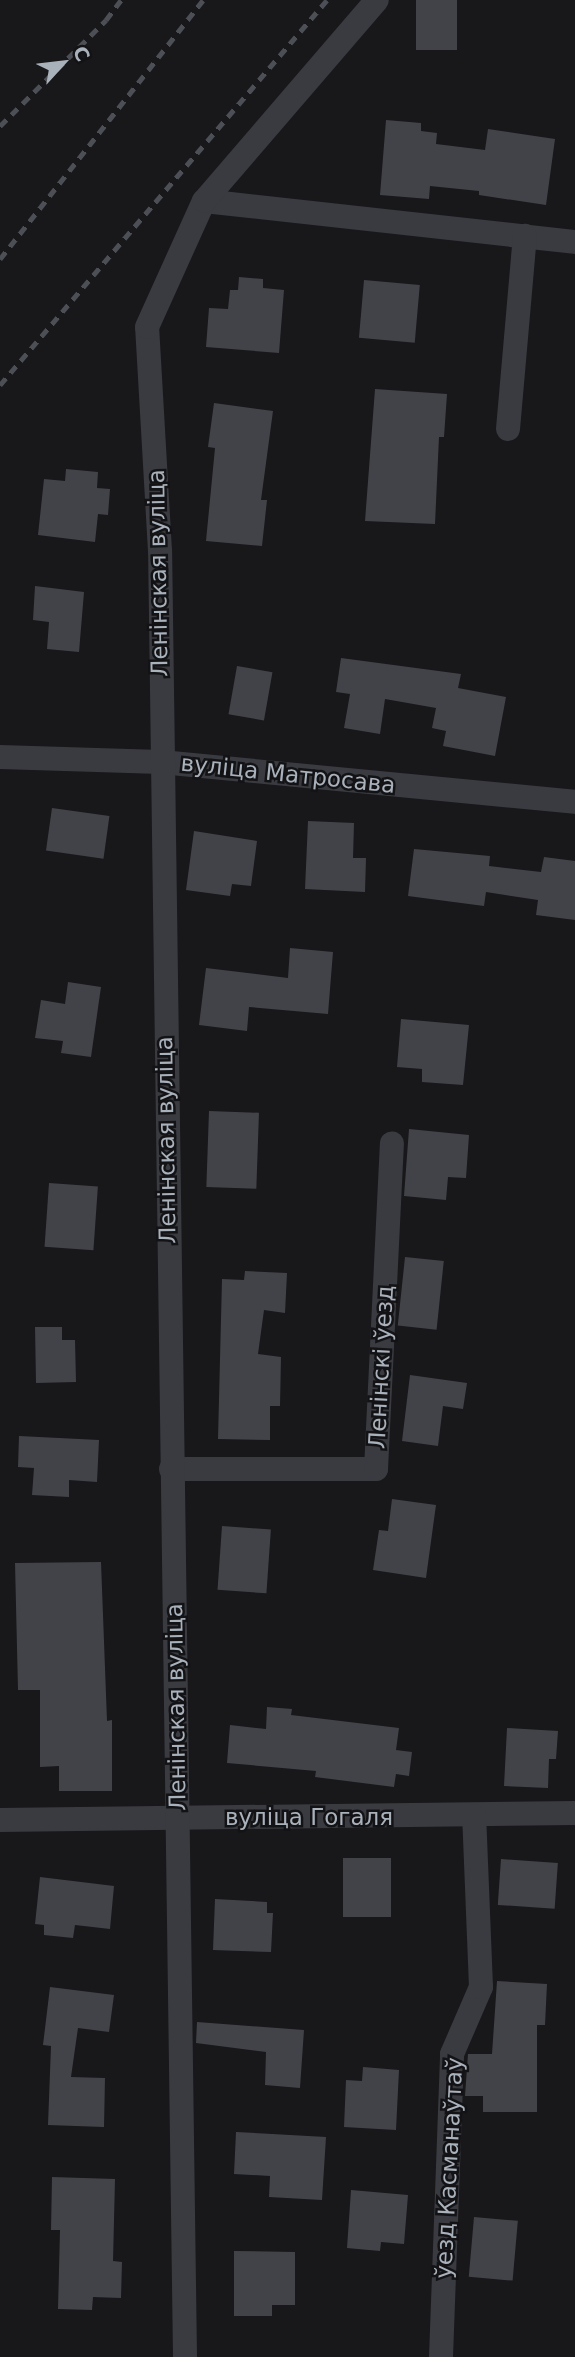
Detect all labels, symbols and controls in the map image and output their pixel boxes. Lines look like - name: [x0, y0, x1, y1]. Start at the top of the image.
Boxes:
- north arrow: [28, 28, 98, 98]
- text: С: [69, 42, 95, 65]
- street label: Ленінская вуліца: [142, 469, 174, 677]
- street label: вуліца Матросава: [179, 749, 397, 799]
- street label: Ленінская вуліца: [150, 1036, 182, 1244]
- street label: Ленінскі ўезд: [363, 1284, 399, 1450]
- street label: Ленінская вуліца: [160, 1603, 192, 1811]
- street label: вуліца Гогаля: [225, 1803, 393, 1831]
- street label: ўезд Касманаўтаў: [429, 2057, 469, 2279]

